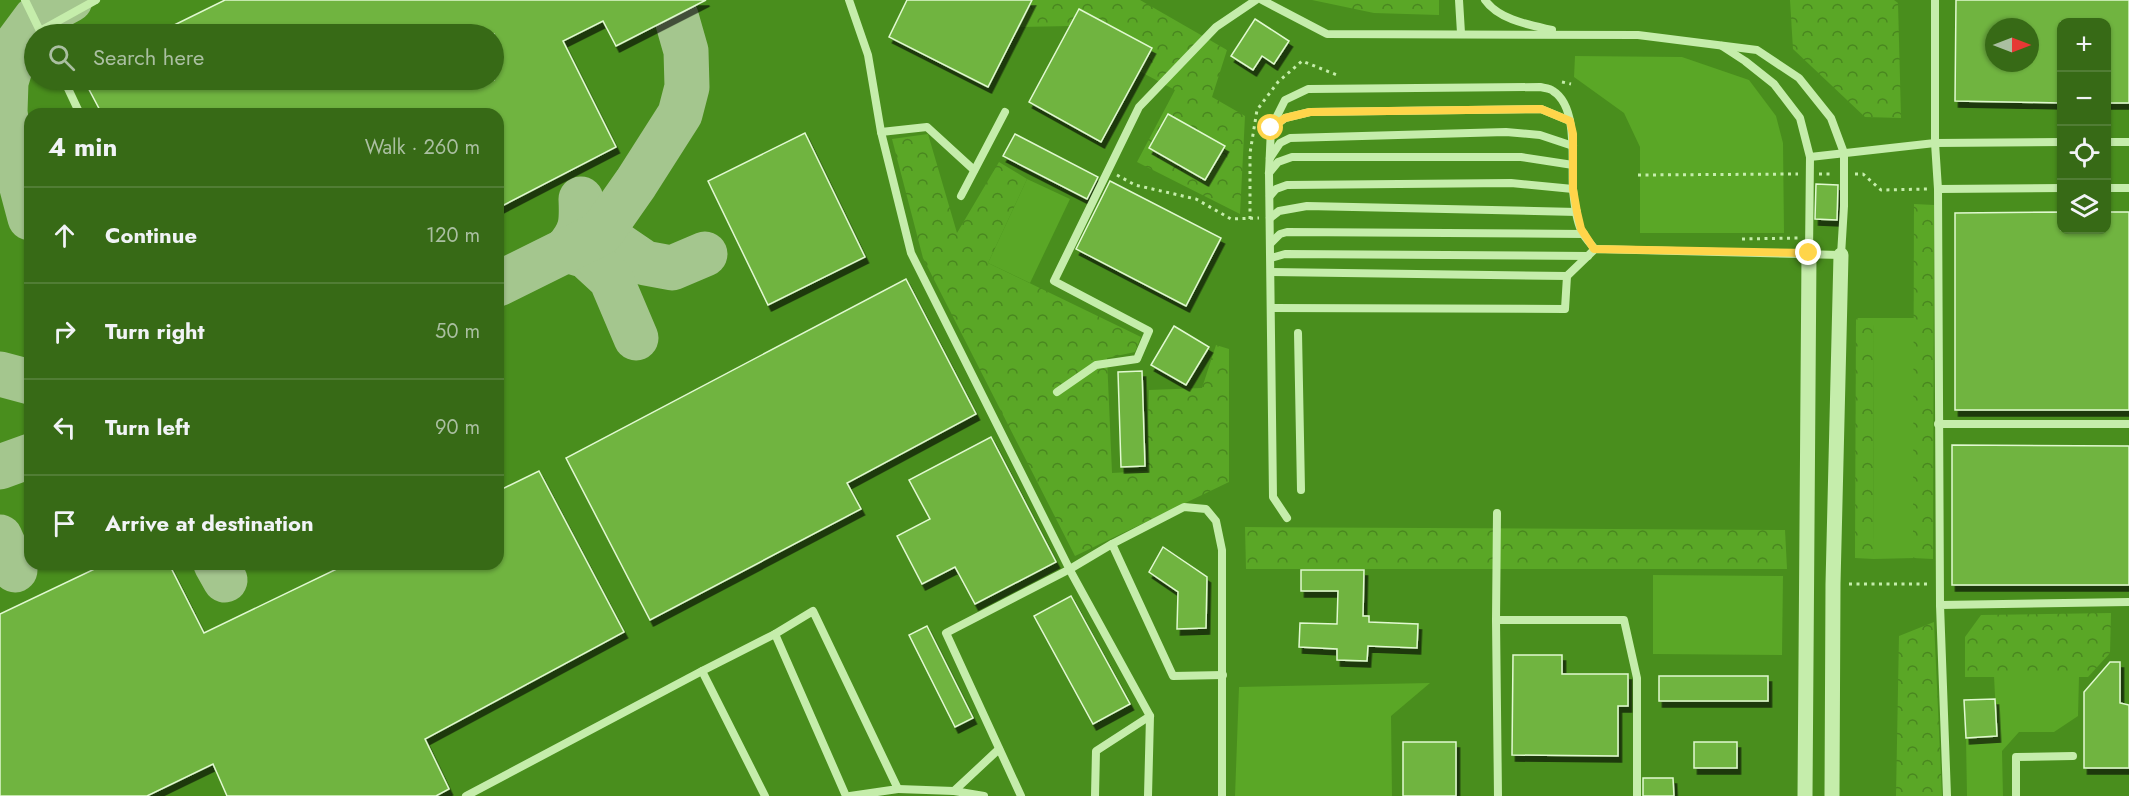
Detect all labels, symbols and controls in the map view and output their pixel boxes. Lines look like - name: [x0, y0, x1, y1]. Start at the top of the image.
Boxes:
- north arrow: [1985, 18, 2039, 72]
- map controls: [2057, 18, 2111, 234]
- button: +: [2057, 18, 2111, 72]
- search box: [24, 24, 504, 90]
- icon: search: [45, 41, 78, 74]
- text: Search here: [93, 41, 204, 73]
- button: −: [2057, 72, 2111, 126]
- route start: [1257, 114, 1283, 140]
- button: locate: [2057, 126, 2111, 180]
- text: 4 min: [48, 128, 117, 166]
- text: Walk · 260 m: [365, 133, 480, 162]
- button: layers: [2057, 180, 2111, 234]
- icon: ahead: [48, 219, 81, 252]
- text: Continue: [105, 219, 197, 251]
- text: 120 m: [426, 221, 480, 250]
- route end: [1795, 239, 1821, 265]
- icon: right: [48, 315, 81, 348]
- text: Turn right: [105, 315, 205, 347]
- text: 50 m: [435, 317, 480, 346]
- icon: left: [48, 411, 81, 444]
- text: Turn left: [105, 411, 190, 443]
- text: 90 m: [435, 413, 480, 442]
- icon: arrive: [48, 507, 81, 540]
- text: Arrive at destination: [105, 507, 314, 539]

